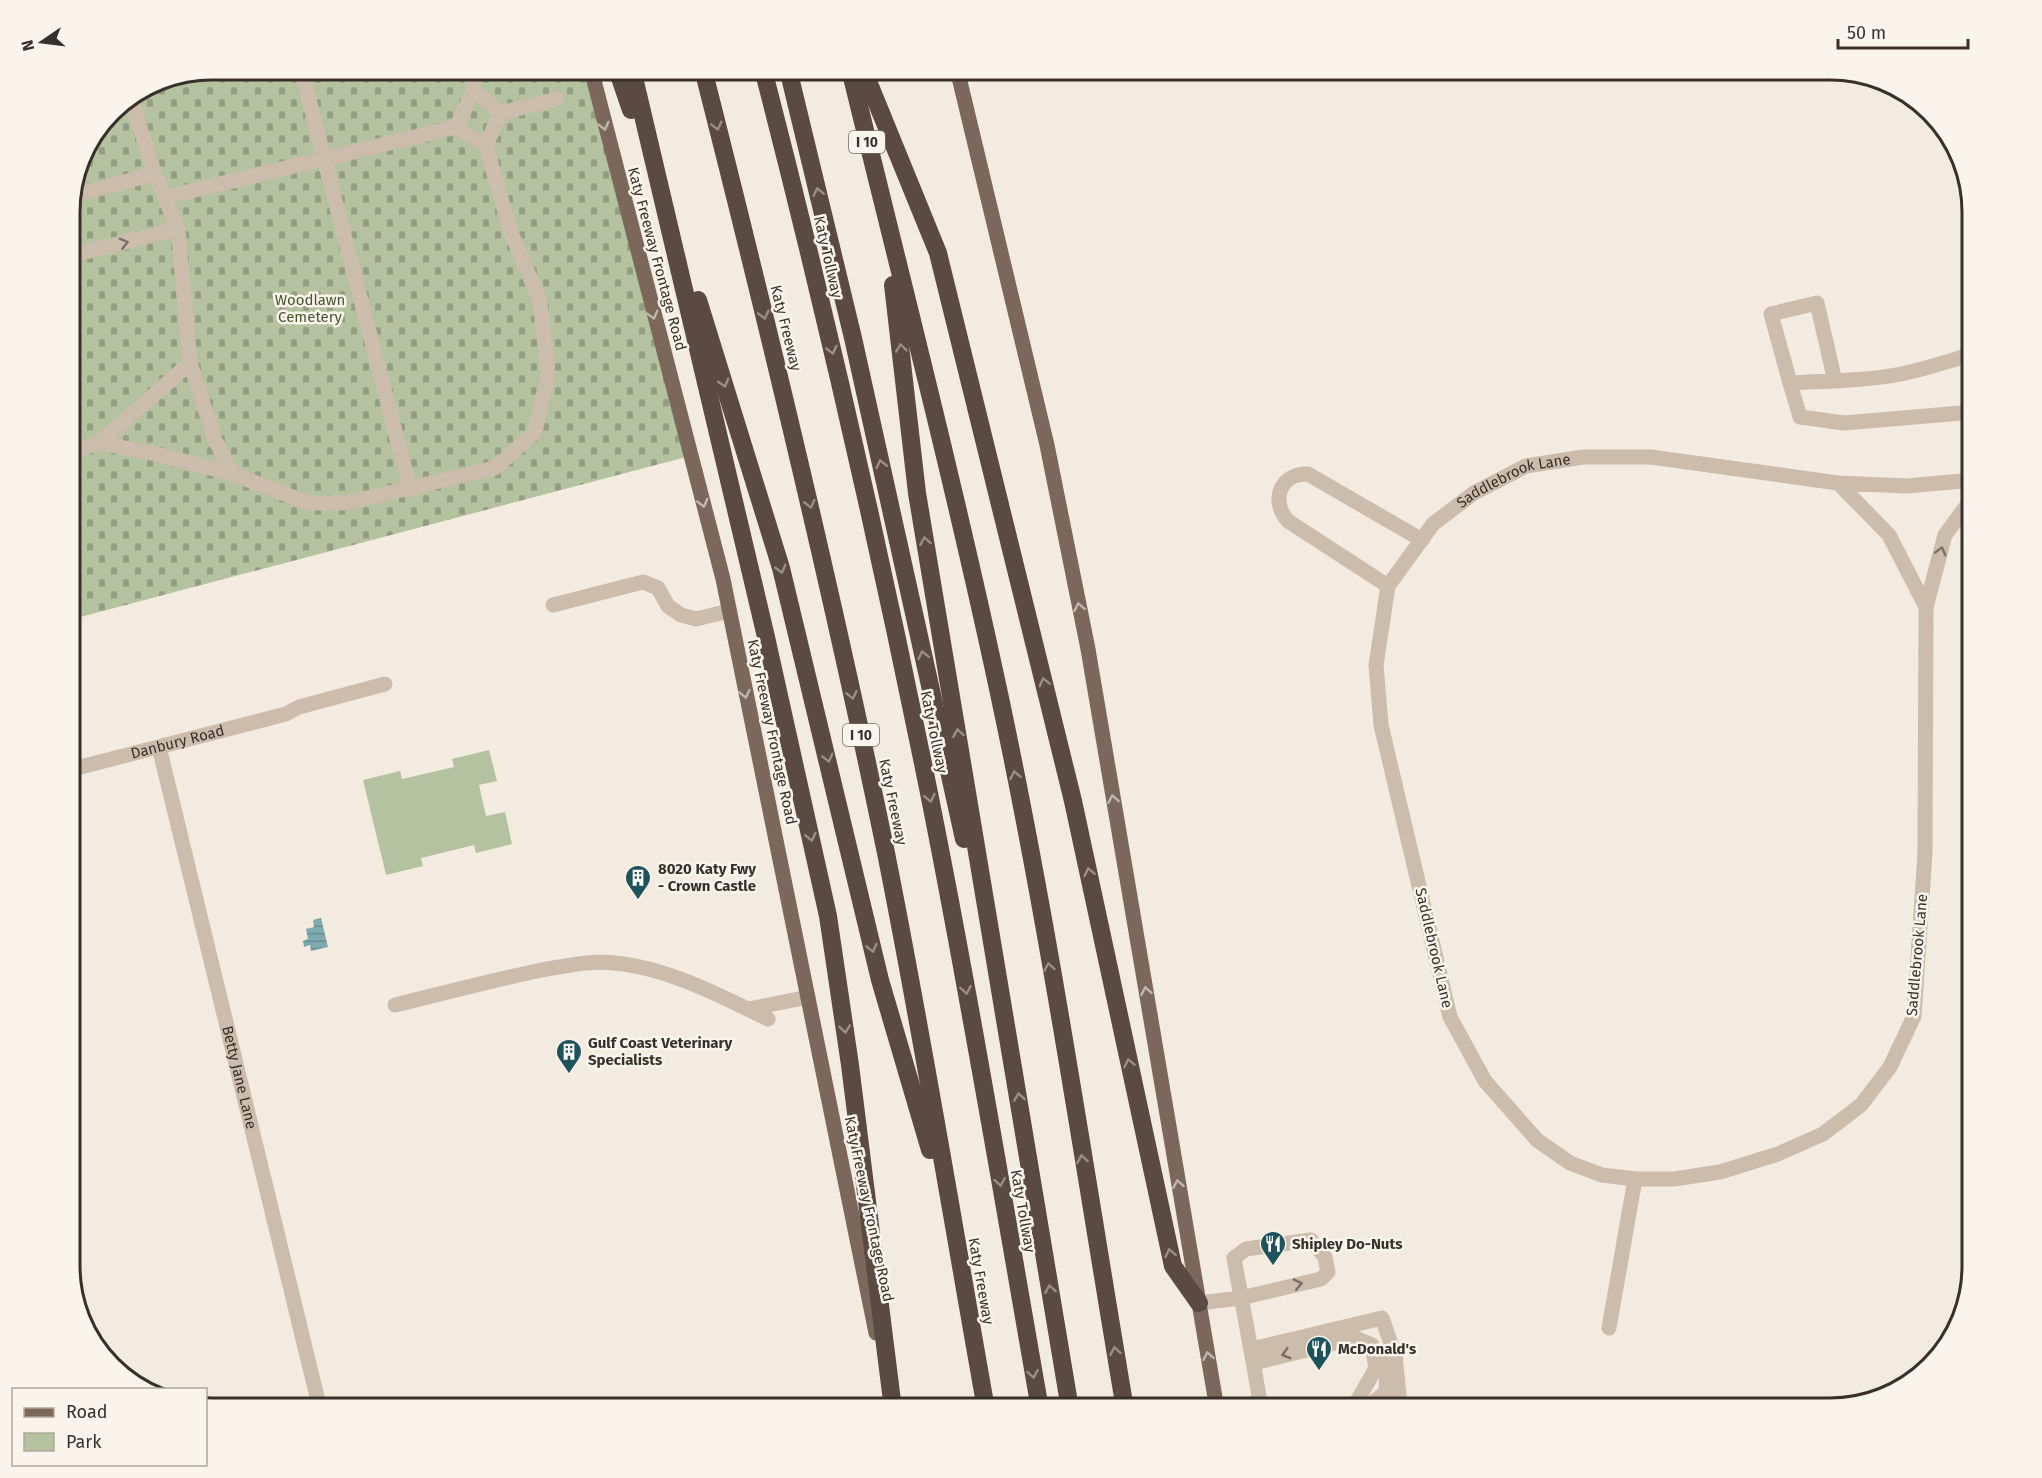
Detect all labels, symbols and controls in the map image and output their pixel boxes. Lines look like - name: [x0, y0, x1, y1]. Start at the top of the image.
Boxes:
- north arrow: [12, 12, 72, 72]
- scale bar: [1838, 12, 1968, 50]
- text: 50 m: [1847, 22, 1886, 44]
- text: N: [17, 38, 38, 53]
- one-way arrow: [710, 120, 722, 131]
- one-way arrow: [597, 121, 610, 131]
- road number: I 10: [849, 131, 885, 153]
- street label: Katy Freeway Frontage Road: [624, 165, 690, 353]
- one-way arrow: [813, 188, 826, 198]
- street label: Katy Tollway: [810, 214, 846, 301]
- one-way arrow: [119, 237, 129, 250]
- street label: Katy Freeway: [767, 283, 806, 373]
- park label: Woodlawn Cemetery: [275, 291, 345, 326]
- one-way arrow: [646, 309, 659, 319]
- one-way arrow: [757, 310, 770, 320]
- one-way arrow: [895, 343, 907, 352]
- one-way arrow: [824, 345, 837, 355]
- one-way arrow: [716, 377, 729, 388]
- street label: Saddlebrook Lane: [1453, 450, 1572, 512]
- one-way arrow: [876, 459, 889, 469]
- one-way arrow: [696, 497, 708, 508]
- one-way arrow: [803, 499, 816, 509]
- one-way arrow: [920, 536, 932, 546]
- one-way arrow: [1934, 546, 1946, 557]
- one-way arrow: [774, 564, 787, 574]
- one-way arrow: [1073, 602, 1086, 612]
- street label: Katy Freeway Frontage Road: [744, 638, 800, 826]
- one-way arrow: [918, 650, 931, 660]
- one-way arrow: [1039, 677, 1051, 688]
- one-way arrow: [738, 688, 751, 698]
- one-way arrow: [845, 689, 858, 699]
- street label: Katy Tollway: [916, 689, 952, 776]
- street label: Danbury Road: [129, 721, 226, 763]
- road number: I 10: [843, 724, 879, 746]
- one-way arrow: [952, 729, 964, 738]
- one-way arrow: [820, 753, 833, 763]
- street label: Katy Freeway: [875, 757, 911, 848]
- one-way arrow: [1009, 770, 1022, 780]
- one-way arrow: [923, 793, 936, 803]
- one-way arrow: [1107, 794, 1120, 804]
- one-way arrow: [803, 832, 816, 842]
- place label: 8020 Katy Fwy - Crown Castle: [658, 860, 756, 895]
- building icon: 8020 Katy Fwy - Crown Castle: [623, 863, 653, 901]
- one-way arrow: [1083, 867, 1096, 877]
- street label: Saddlebrook Lane: [1411, 886, 1457, 1010]
- street label: Saddlebrook Lane: [1903, 893, 1931, 1017]
- one-way arrow: [865, 943, 878, 953]
- one-way arrow: [1044, 962, 1056, 972]
- one-way arrow: [960, 985, 972, 995]
- one-way arrow: [1140, 987, 1152, 996]
- street label: Betty Jane Lane: [218, 1024, 261, 1131]
- one-way arrow: [838, 1025, 850, 1034]
- place label: Gulf Coast Veterinary Specialists: [588, 1034, 733, 1069]
- building icon: Gulf Coast Veterinary Specialists: [554, 1037, 584, 1075]
- one-way arrow: [1123, 1058, 1136, 1068]
- one-way arrow: [1013, 1092, 1025, 1101]
- street label: Katy Freeway Frontage Road: [841, 1115, 897, 1303]
- one-way arrow: [1077, 1155, 1089, 1164]
- street label: Katy Tollway: [1007, 1168, 1039, 1255]
- one-way arrow: [993, 1177, 1006, 1187]
- one-way arrow: [1173, 1179, 1185, 1188]
- restaurant icon: Shipley Do-Nuts: [1258, 1229, 1288, 1267]
- place label: Shipley Do-Nuts: [1292, 1235, 1402, 1253]
- street label: Katy Freeway: [964, 1236, 998, 1327]
- one-way arrow: [1164, 1248, 1177, 1258]
- one-way arrow: [1293, 1279, 1303, 1292]
- one-way arrow: [1045, 1284, 1057, 1294]
- restaurant icon: McDonald's: [1304, 1334, 1334, 1372]
- place label: McDonald's: [1338, 1340, 1416, 1358]
- one-way arrow: [1110, 1347, 1122, 1356]
- one-way arrow: [1281, 1347, 1291, 1360]
- one-way arrow: [1202, 1352, 1215, 1362]
- one-way arrow: [1027, 1370, 1039, 1379]
- legend: [12, 1388, 207, 1466]
- text: Road: [66, 1401, 108, 1423]
- text: Park: [66, 1431, 102, 1453]

